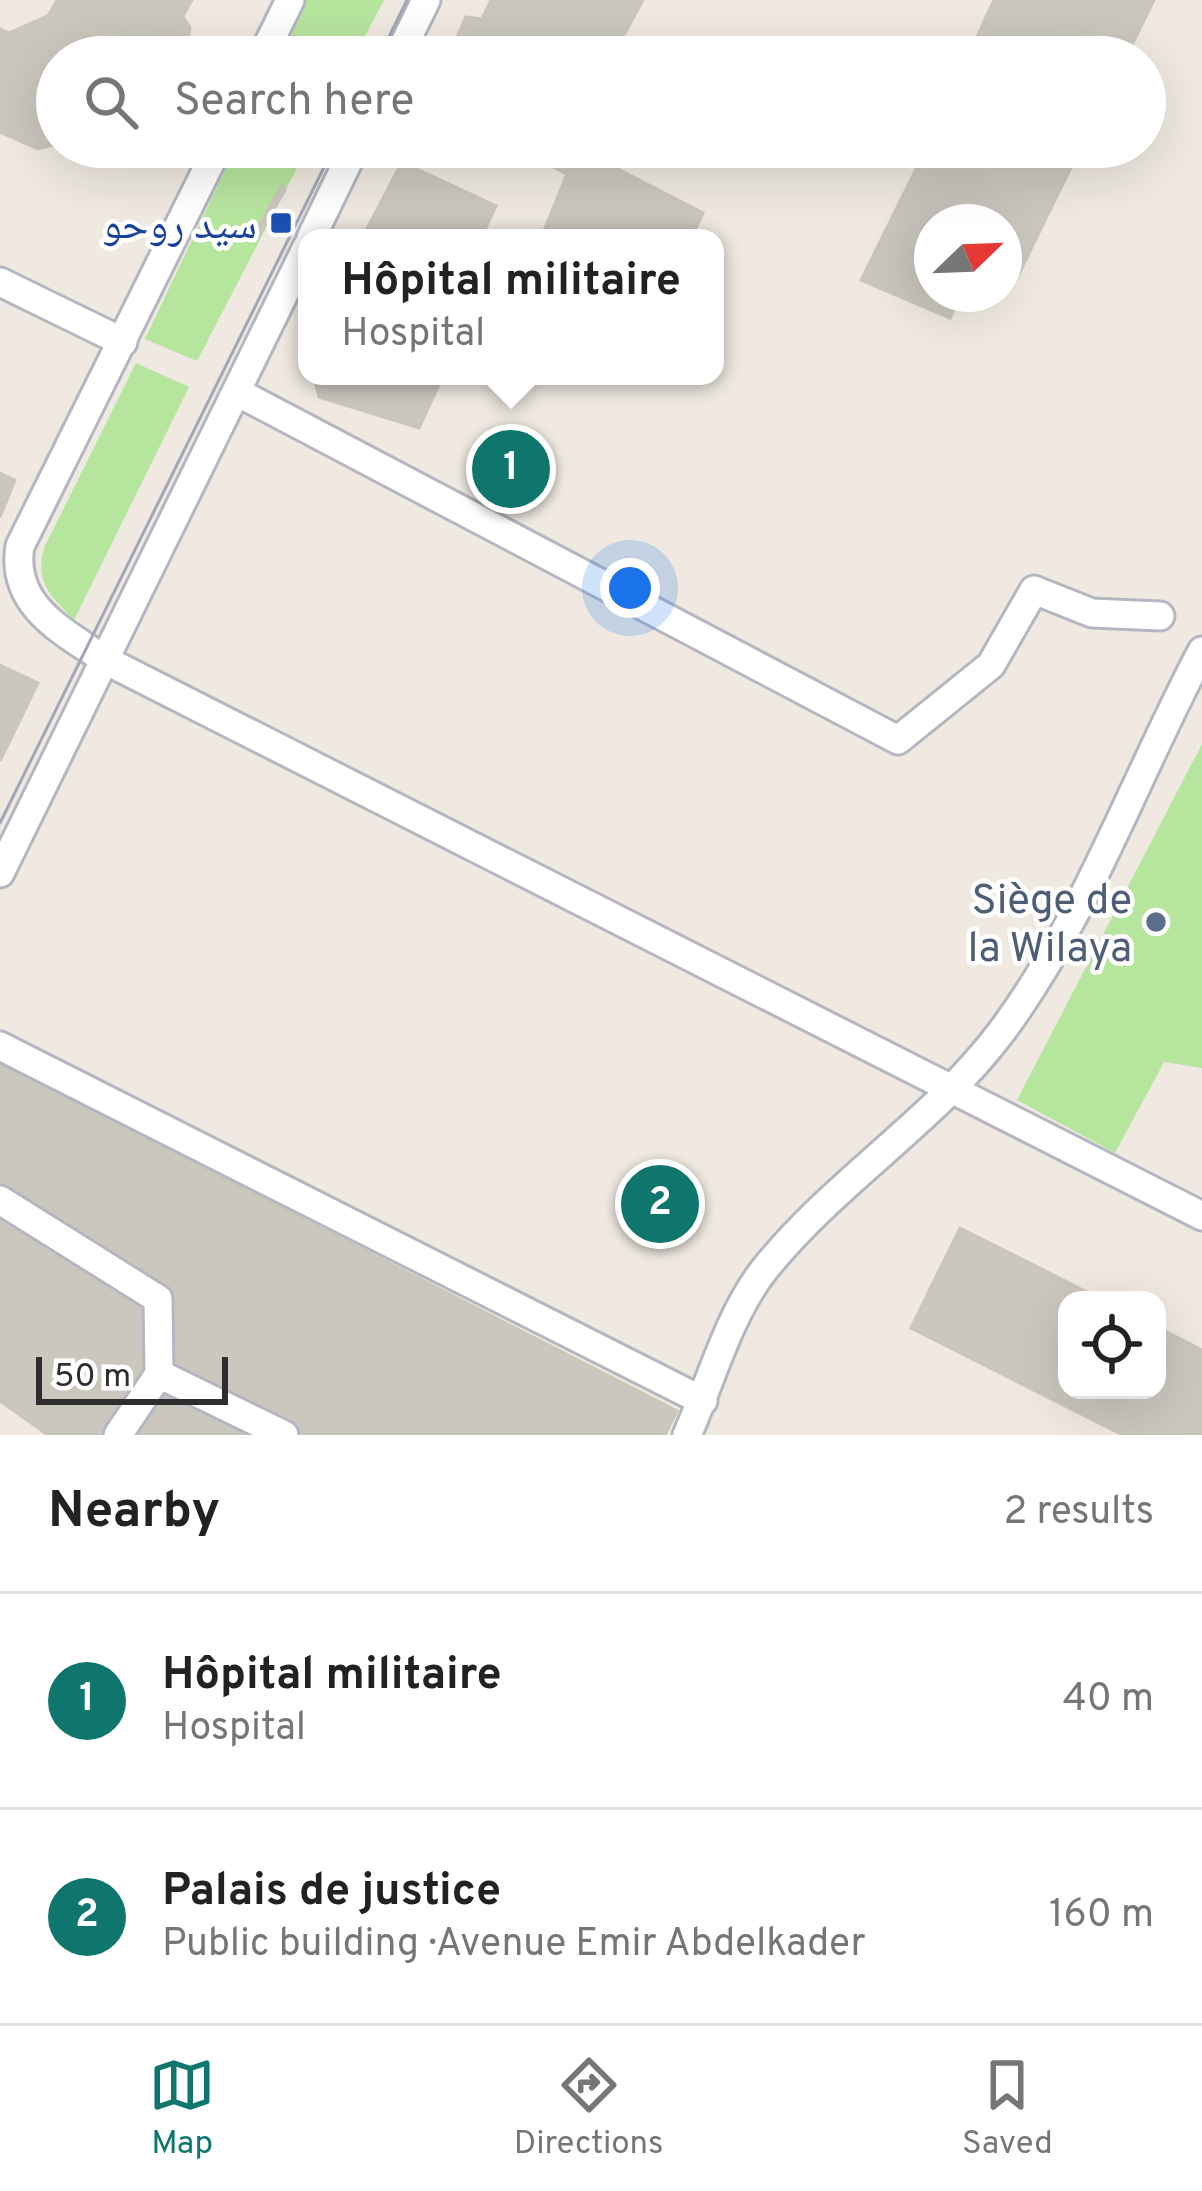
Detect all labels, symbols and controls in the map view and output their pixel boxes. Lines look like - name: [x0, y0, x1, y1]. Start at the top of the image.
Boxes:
- search box: [36, 36, 1166, 168]
- icon: search: [78, 69, 144, 135]
- text: Search here: [174, 74, 414, 131]
- place label: سيد روحو: [102, 201, 257, 254]
- north arrow: [914, 204, 1022, 312]
- marker: سيد روحو: [268, 210, 294, 236]
- popup: [298, 229, 724, 385]
- text: Hôpital militaire: [341, 254, 681, 311]
- text: Hospital: [341, 311, 485, 360]
- pin: 1: [472, 424, 550, 514]
- your location: [600, 558, 660, 618]
- place label: Siège de la Wilaya: [967, 876, 1132, 977]
- marker: Siège de la Wilaya: [1143, 909, 1169, 935]
- pin: 2: [621, 1159, 699, 1249]
- map controls: [1058, 1291, 1166, 1399]
- button: locate: [1058, 1291, 1166, 1399]
- scale bar: [36, 1351, 228, 1404]
- text: 50 m: [54, 1357, 131, 1399]
- text: Nearby: [48, 1481, 220, 1546]
- text: 2 results: [1003, 1489, 1154, 1538]
- text: Hôpital militaire: [162, 1648, 501, 1705]
- text: 1: [79, 1676, 95, 1725]
- text: 40 m: [1063, 1676, 1154, 1725]
- text: Hospital: [162, 1705, 306, 1754]
- text: Palais de justice: [162, 1864, 501, 1921]
- text: 2: [75, 1892, 99, 1941]
- text: 160 m: [1049, 1892, 1154, 1941]
- text: Public building · Avenue Emir Abdelkader: [162, 1921, 866, 1970]
- tab: Map: [149, 2052, 215, 2166]
- tab: Directions: [514, 2052, 664, 2166]
- tab: Saved: [962, 2052, 1053, 2166]

